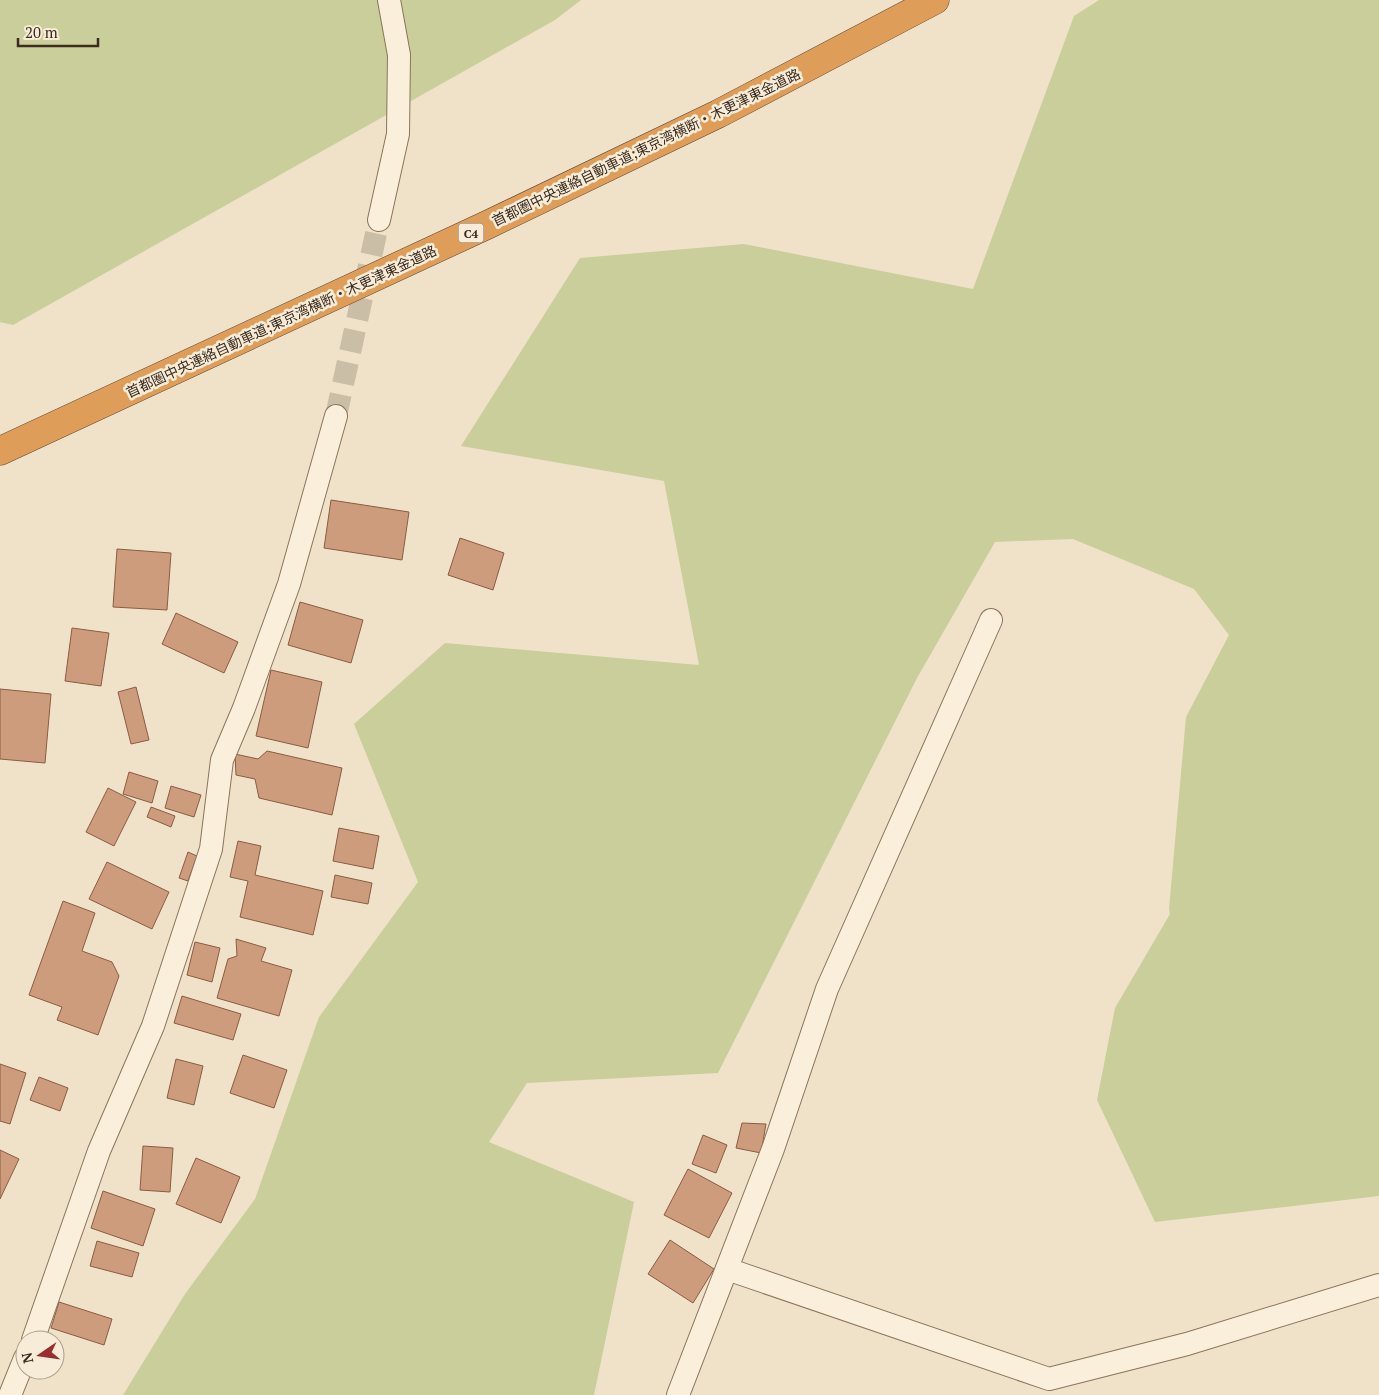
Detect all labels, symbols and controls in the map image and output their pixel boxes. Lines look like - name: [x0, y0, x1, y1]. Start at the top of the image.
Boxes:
- scale bar: [18, 15, 98, 47]
- text: 20 m: [25, 22, 58, 42]
- street label: 首都圏中央連絡自動車道;東京湾横断・木更津東金道路: [489, 64, 803, 230]
- road number: C4: [458, 224, 484, 242]
- street label: 首都圏中央連絡自動車道;東京湾横断・木更津東金道路: [123, 240, 439, 402]
- north arrow: [15, 1330, 65, 1380]
- text: N: [16, 1350, 37, 1365]

